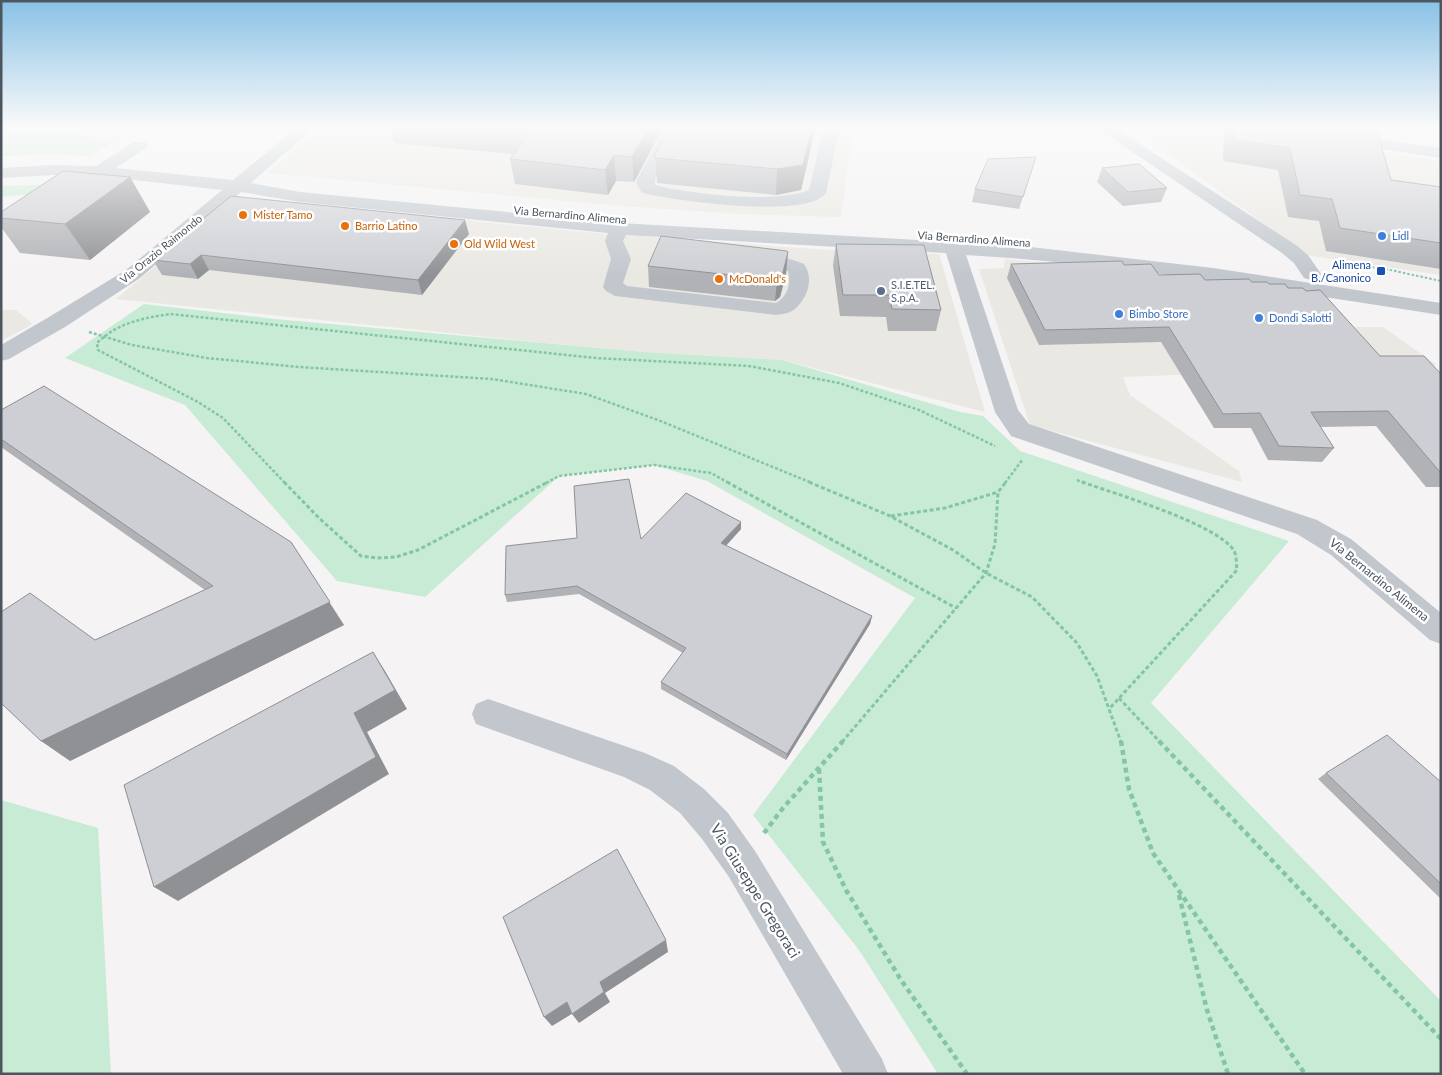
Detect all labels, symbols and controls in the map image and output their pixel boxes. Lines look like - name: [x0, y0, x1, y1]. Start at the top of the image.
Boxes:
- street label: Via Bernardino Alimena: [513, 203, 627, 226]
- place label: Mister Tamo: [253, 208, 313, 221]
- marker: Mister Tamo: [237, 209, 249, 221]
- street label: Via Orazio Raimondo: [117, 212, 204, 286]
- place label: Barrio Latino: [355, 219, 417, 232]
- marker: Barrio Latino: [339, 220, 351, 232]
- street label: Via Bernardino Alimena: [917, 228, 1031, 249]
- place label: Lidl: [1392, 229, 1409, 242]
- marker: Lidl: [1376, 230, 1388, 242]
- place label: Old Wild West: [464, 237, 535, 250]
- marker: Old Wild West: [448, 238, 460, 250]
- place label: Alimena B./Canonico: [1311, 258, 1371, 284]
- marker: Alimena B./Canonico: [1375, 265, 1387, 277]
- place label: McDonald's: [729, 272, 786, 285]
- marker: McDonald's: [713, 273, 725, 285]
- place label: S.I.E.TEL. S.p.A.: [891, 278, 935, 304]
- marker: S.I.E.TEL. S.p.A.: [875, 285, 887, 297]
- place label: Bimbo Store: [1129, 307, 1189, 320]
- marker: Bimbo Store: [1113, 308, 1125, 320]
- place label: Dondi Salotti: [1269, 311, 1332, 324]
- marker: Dondi Salotti: [1253, 312, 1265, 324]
- street label: Via Bernardino Alimena: [1327, 535, 1432, 624]
- street label: Via Giuseppe Gregoraci: [707, 820, 804, 961]

